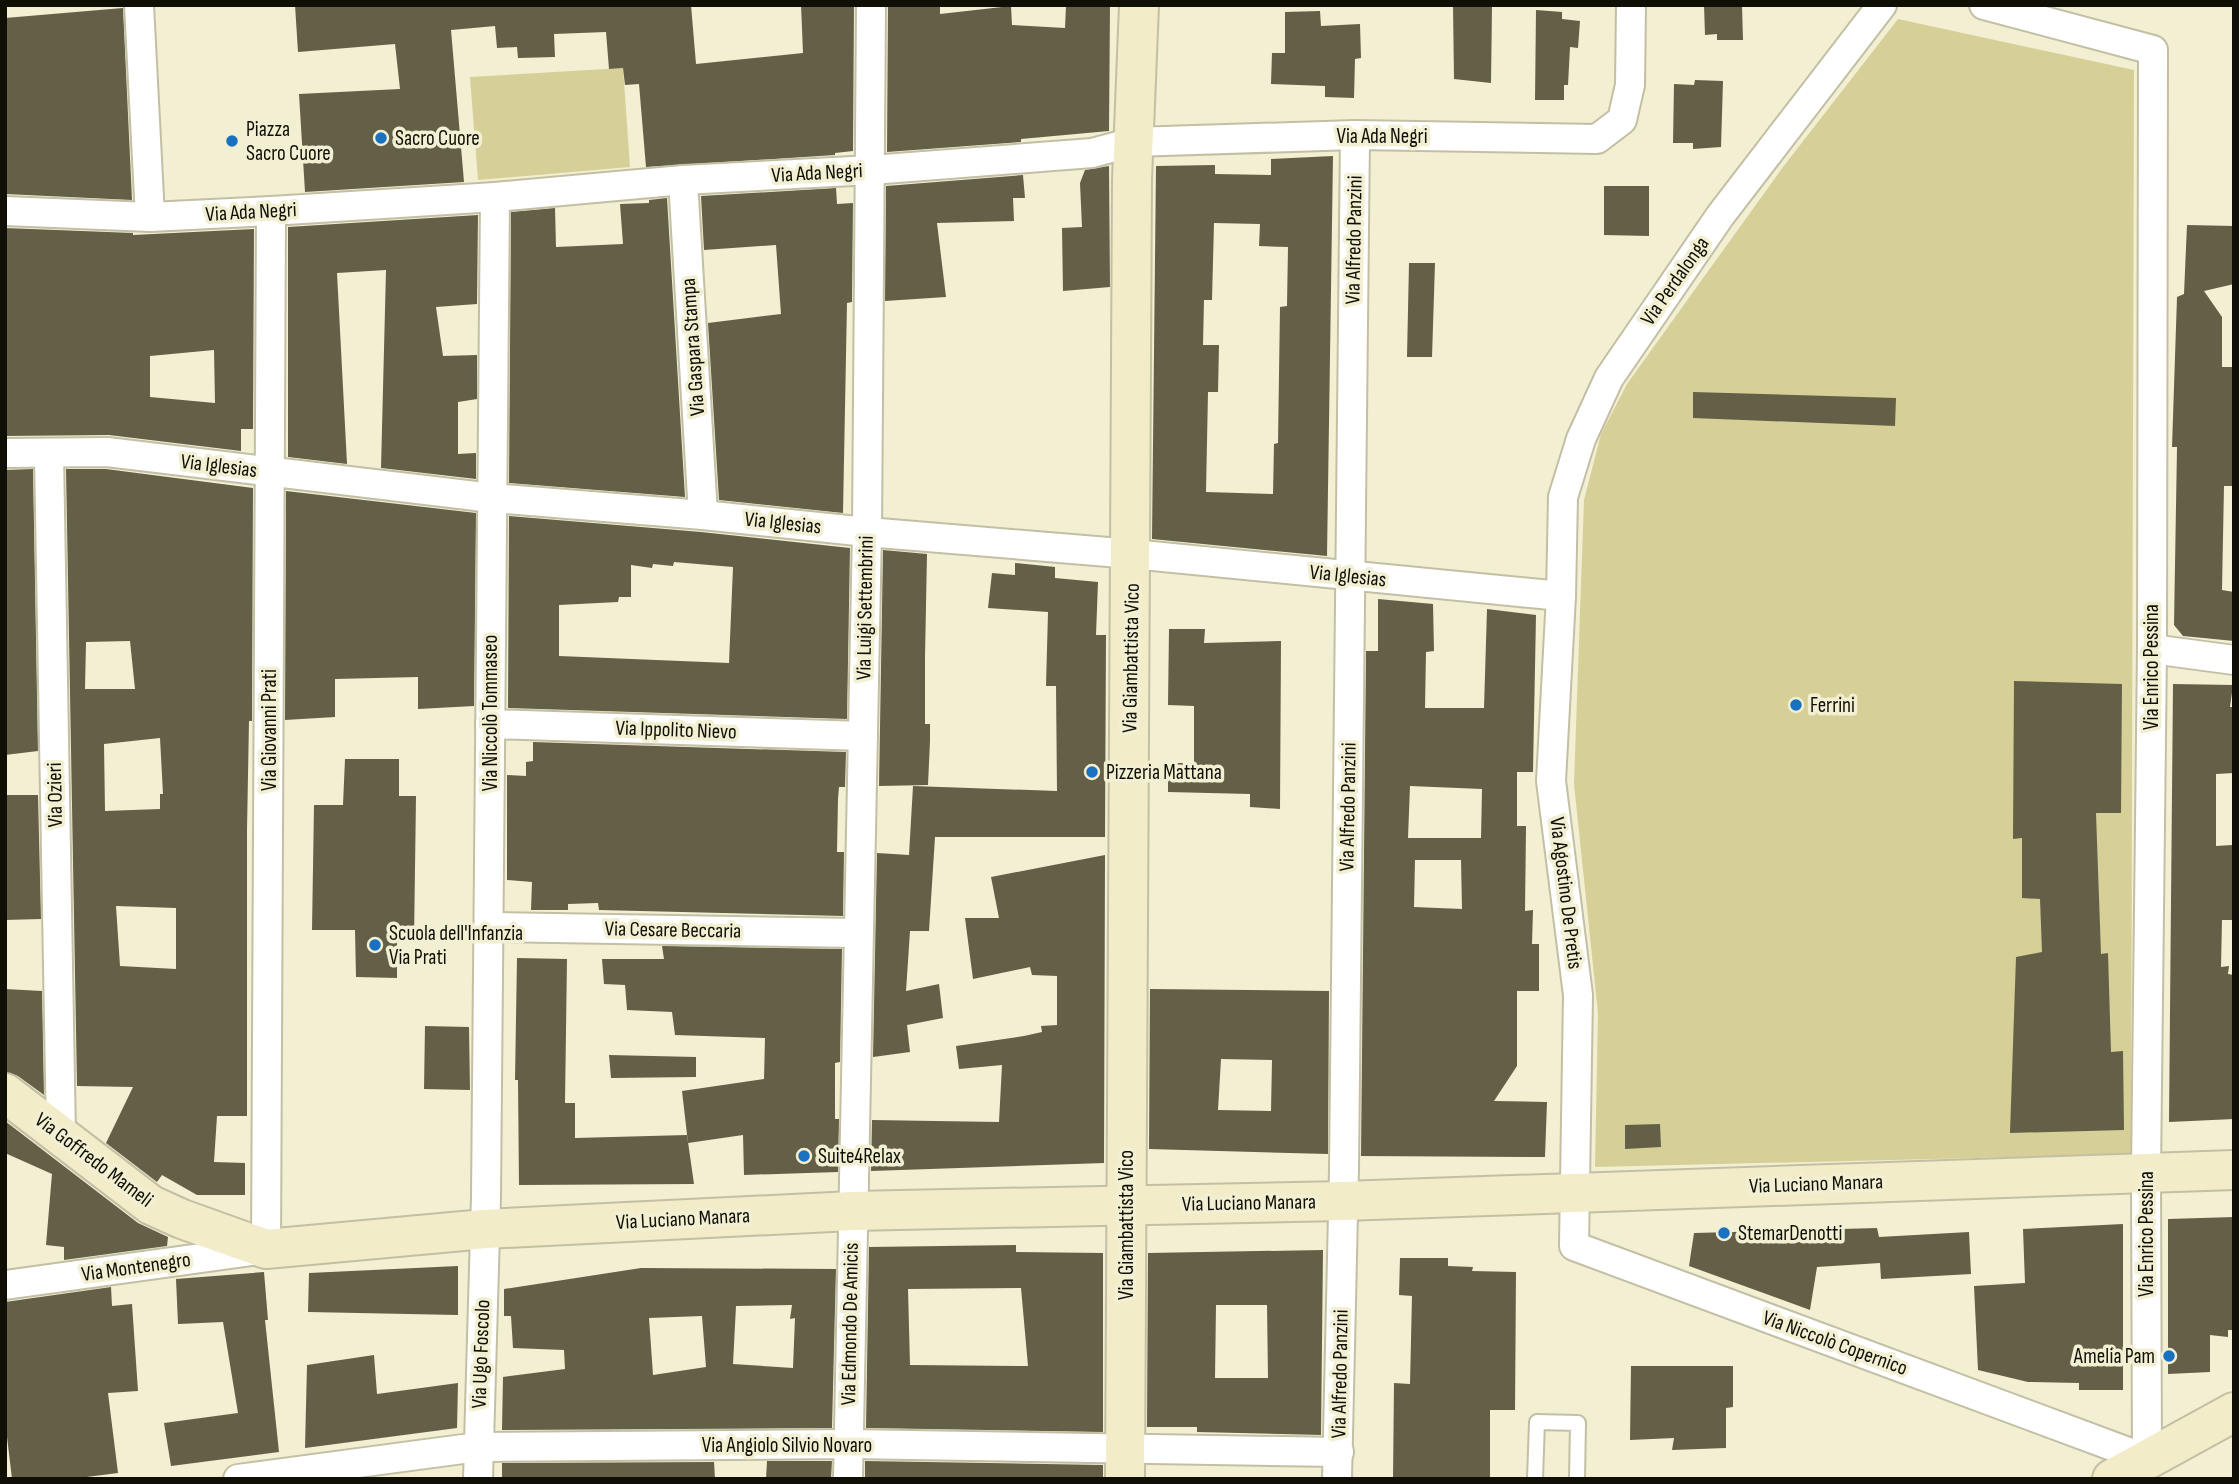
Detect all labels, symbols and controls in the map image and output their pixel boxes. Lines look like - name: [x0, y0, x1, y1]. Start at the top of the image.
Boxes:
- place label: Piazza Sacro Cuore: [246, 117, 331, 166]
- street label: Via Ada Negri: [1336, 124, 1428, 149]
- place label: Sacro Cuore: [395, 126, 480, 151]
- marker: Sacro Cuore: [373, 130, 389, 146]
- marker: Piazza Sacro Cuore: [224, 133, 240, 149]
- street label: Via Ada Negri: [771, 158, 863, 188]
- street label: Via Alfredo Panzini: [1340, 175, 1368, 305]
- street label: Via Ada Negri: [205, 197, 297, 227]
- street label: Via Perdalonga: [1635, 232, 1715, 330]
- street label: Via Gaspara Stampa: [676, 277, 710, 417]
- street label: Via Iglesias: [179, 449, 259, 483]
- street label: Via Iglesias: [743, 507, 823, 539]
- street label: Via Luigi Settembrini: [851, 536, 879, 680]
- street label: Via Iglesias: [1308, 560, 1388, 592]
- street label: Via Giambattista Vico: [1117, 583, 1145, 733]
- street label: Via Enrico Pessina: [2139, 604, 2164, 730]
- street label: Via Niccolò Tommaseo: [478, 635, 503, 791]
- street label: Via Giovanni Prati: [257, 669, 282, 791]
- place label: Ferrini: [1810, 693, 1855, 718]
- marker: Ferrini: [1788, 697, 1804, 713]
- street label: Via Ippolito Nievo: [615, 715, 737, 745]
- street label: Via Alfredo Panzini: [1334, 742, 1362, 872]
- place label: Pizzeria Mattana: [1106, 760, 1222, 785]
- street label: Via Ozieri: [42, 762, 68, 828]
- marker: Pizzeria Mattana: [1084, 764, 1100, 780]
- street label: Via Agostino De Pretis: [1544, 816, 1588, 970]
- street label: Via Cesare Beccaria: [605, 916, 741, 944]
- place label: Scuola dell'Infanzia Via Prati: [389, 921, 523, 970]
- marker: Scuola dell'Infanzia Via Prati: [367, 937, 383, 953]
- street label: Via Goffredo Mameli: [30, 1107, 158, 1213]
- place label: Suite4Relax: [818, 1144, 901, 1169]
- marker: Suite4Relax: [796, 1148, 812, 1164]
- street label: Via Giambattista Vico: [1114, 1150, 1139, 1300]
- street label: Via Luciano Manara: [1749, 1169, 1883, 1199]
- street label: Via Enrico Pessina: [2134, 1171, 2159, 1297]
- street label: Via Luciano Manara: [1182, 1189, 1316, 1217]
- street label: Via Luciano Manara: [615, 1203, 751, 1235]
- place label: StemarDenotti: [1738, 1221, 1842, 1246]
- marker: StemarDenotti: [1716, 1225, 1732, 1241]
- street label: Via Edmondo De Amicis: [836, 1242, 864, 1406]
- street label: Via Montenegro: [80, 1247, 192, 1287]
- street label: Via Ugo Foscolo: [467, 1299, 495, 1409]
- street label: Via Niccolò Copernico: [1759, 1305, 1911, 1381]
- street label: Via Alfredo Panzini: [1326, 1309, 1354, 1439]
- place label: Amelia Pam: [2073, 1344, 2155, 1369]
- marker: Amelia Pam: [2161, 1348, 2177, 1364]
- street label: Via Angiolo Silvio Novaro: [702, 1433, 872, 1458]

